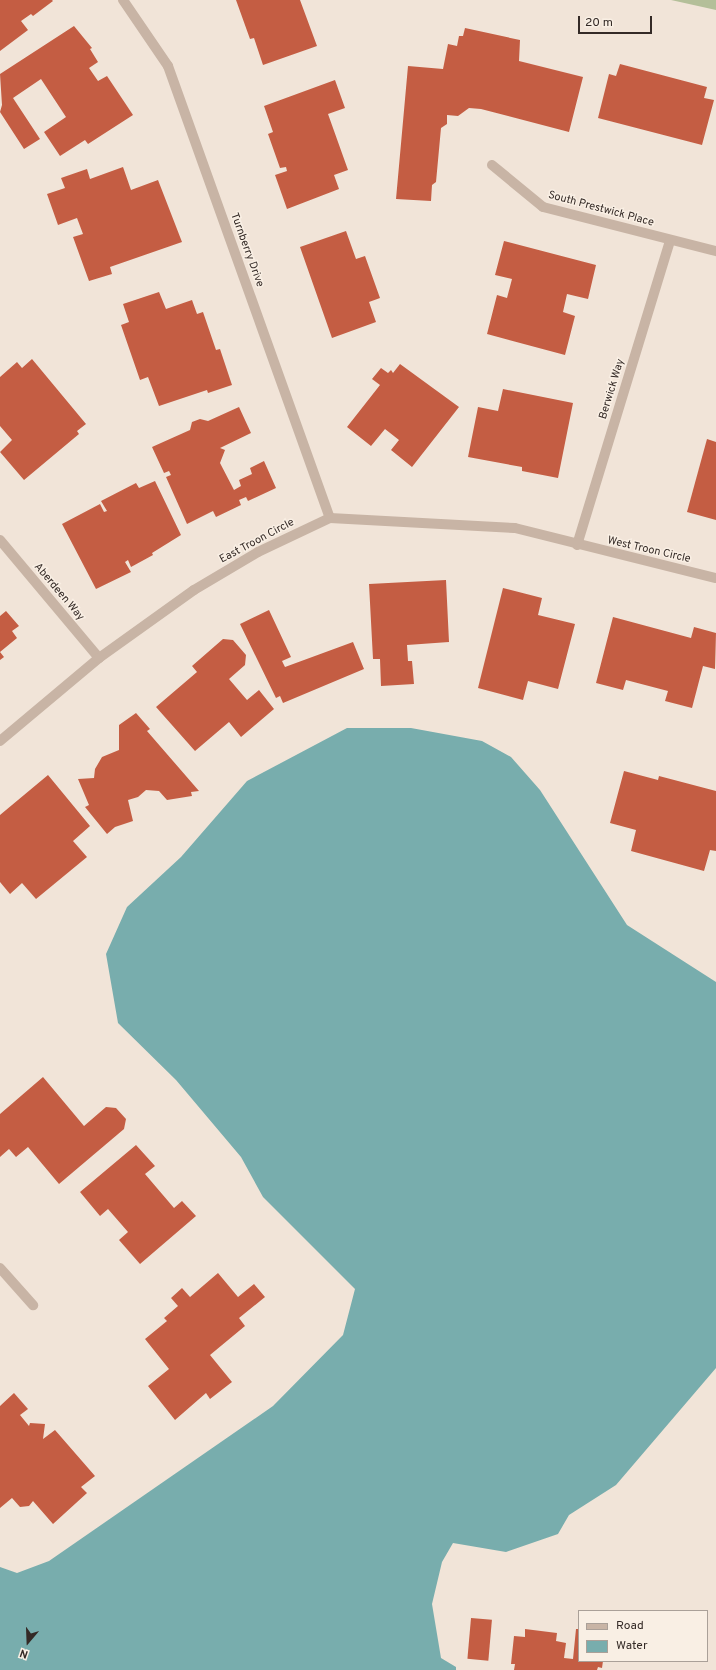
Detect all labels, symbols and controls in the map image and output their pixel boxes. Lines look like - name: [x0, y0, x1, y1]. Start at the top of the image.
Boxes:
- scale bar: [580, 8, 654, 34]
- text: 20 m: [585, 15, 613, 31]
- street label: South Prestwick Place: [547, 189, 655, 229]
- street label: Turnberry Drive: [227, 211, 267, 289]
- street label: Berwick Way: [597, 357, 627, 421]
- street label: East Troon Circle: [217, 516, 297, 566]
- street label: West Troon Circle: [606, 534, 692, 566]
- street label: Aberdeen Way: [31, 560, 87, 624]
- legend: [578, 1610, 708, 1662]
- text: Road: [616, 1618, 644, 1634]
- north arrow: [8, 1622, 48, 1662]
- text: Water: [616, 1638, 648, 1654]
- text: N: [18, 1645, 30, 1661]

